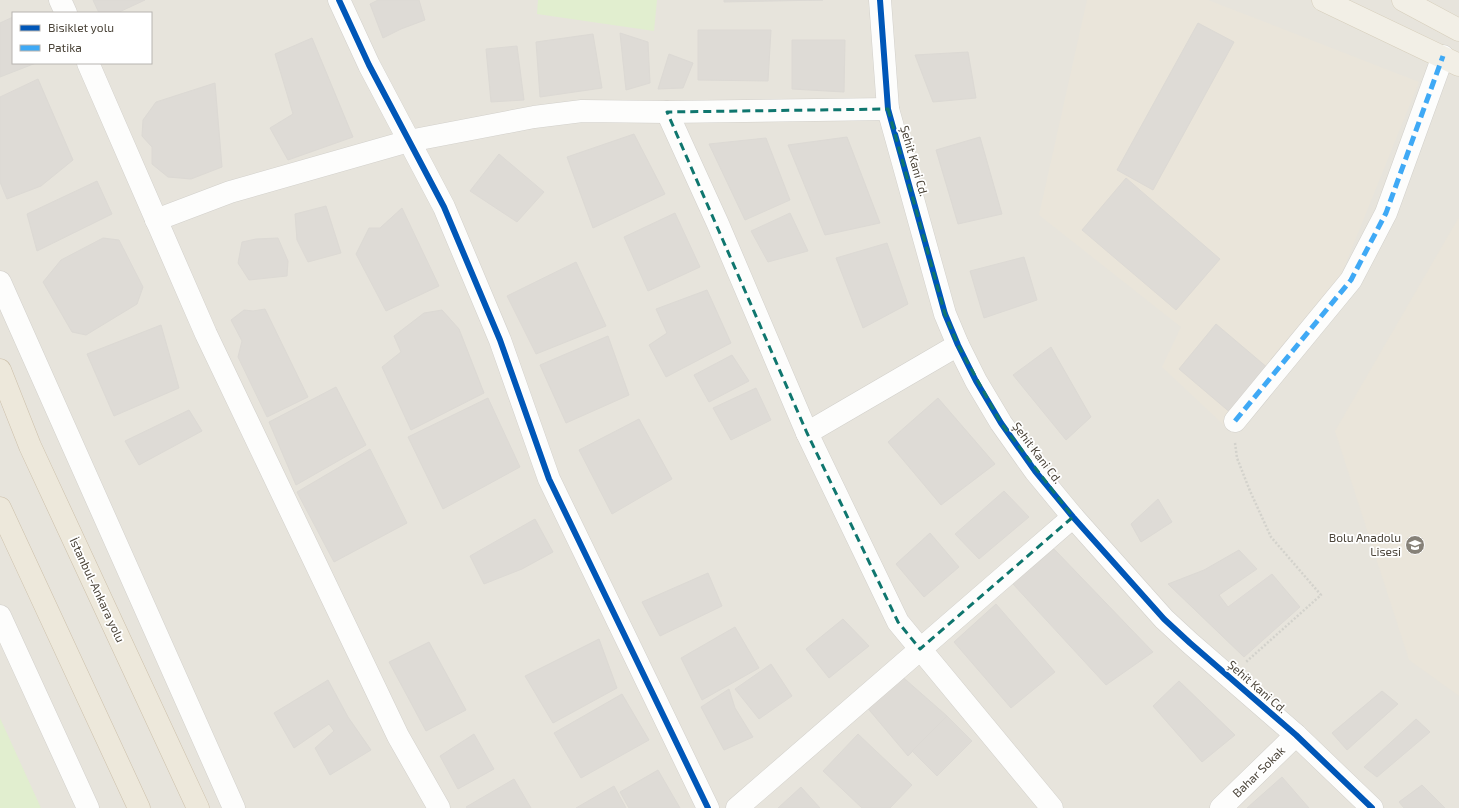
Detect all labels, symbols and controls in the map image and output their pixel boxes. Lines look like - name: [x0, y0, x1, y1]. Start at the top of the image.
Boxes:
- legend: [12, 12, 152, 64]
- text: Bisiklet yolu: [48, 20, 114, 34]
- text: Patika: [48, 40, 82, 54]
- street label: Şehit Kani Cd.: [896, 124, 932, 198]
- street label: Şehit Kani Cd.: [1009, 419, 1065, 487]
- place label: Bolu Anadolu Lisesi: [1329, 530, 1401, 558]
- school or university icon: Bolu Anadolu Lisesi: [1404, 534, 1426, 556]
- street label: İstanbul-Ankara yolu: [67, 535, 128, 644]
- street label: Şehit Kani Cd.: [1224, 657, 1290, 717]
- street label: Bahar Sokak: [1229, 743, 1287, 800]

